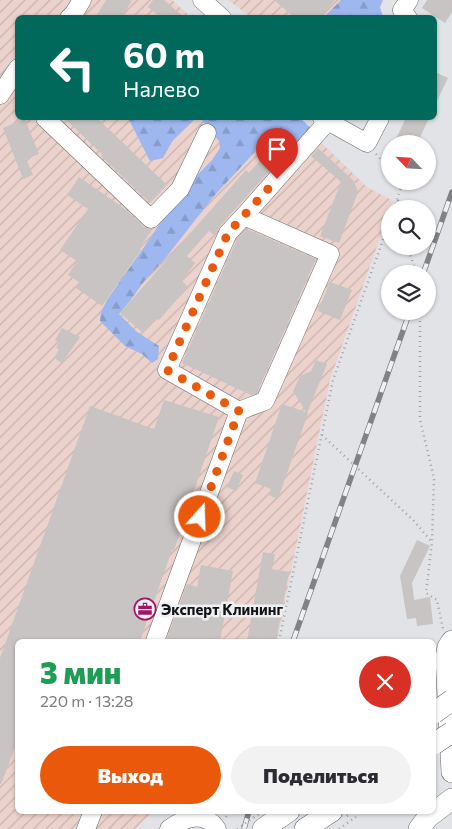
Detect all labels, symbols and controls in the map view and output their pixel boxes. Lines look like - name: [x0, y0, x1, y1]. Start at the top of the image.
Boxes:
- text: 60 m: [123, 32, 205, 75]
- icon: left: [40, 35, 105, 100]
- text: Налево: [123, 75, 200, 102]
- pin: [256, 128, 298, 179]
- icon: arrive: [263, 135, 291, 163]
- north arrow: [381, 135, 436, 190]
- map controls: [381, 135, 436, 320]
- button: search: [381, 200, 436, 255]
- button: layers: [381, 265, 436, 320]
- position arrow: [173, 490, 225, 542]
- office icon: Эксперт Клининг: [133, 597, 157, 621]
- place label: Эксперт Клининг: [161, 600, 283, 618]
- text: 3 мин: [40, 653, 121, 690]
- button: close: [359, 656, 411, 708]
- text: 220 m · 13:28: [40, 691, 133, 710]
- button: Выход: [40, 746, 221, 804]
- button: Поделиться: [231, 746, 411, 804]

